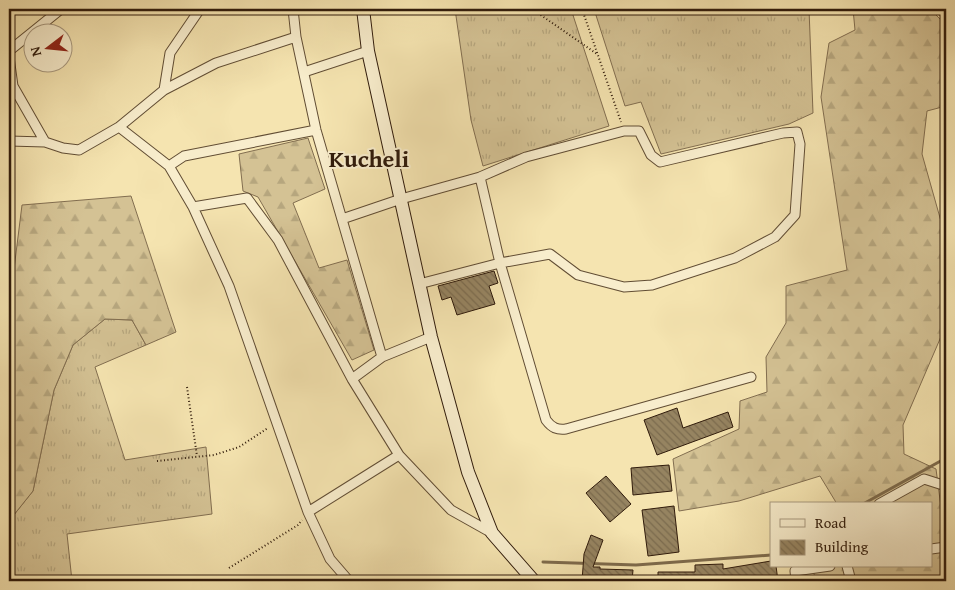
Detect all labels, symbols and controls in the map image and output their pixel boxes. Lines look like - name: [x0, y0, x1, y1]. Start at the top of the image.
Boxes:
- north arrow: [22, 22, 72, 72]
- text: N: [24, 44, 46, 59]
- district label: Kucheli: [329, 141, 409, 176]
- legend: [770, 502, 932, 568]
- text: Road: [815, 512, 846, 533]
- text: Building: [815, 536, 869, 557]

